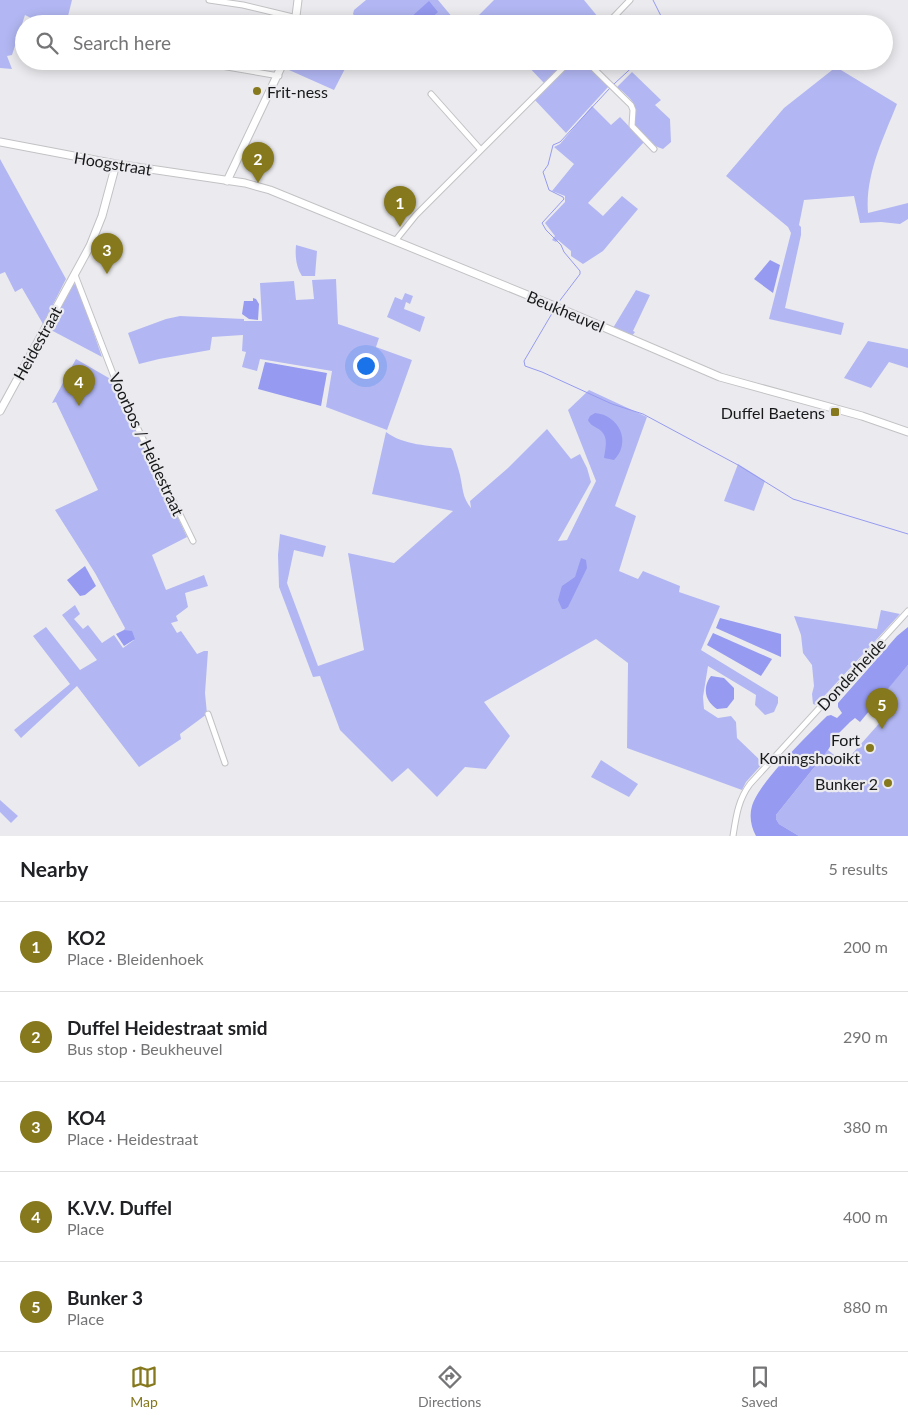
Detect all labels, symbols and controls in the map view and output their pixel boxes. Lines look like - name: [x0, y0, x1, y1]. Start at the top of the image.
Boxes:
- search box: [15, 15, 893, 70]
- icon: search: [33, 29, 61, 57]
- text: Search here: [73, 31, 171, 54]
- place label: Frit-ness: [267, 82, 328, 101]
- marker: Frit-ness: [251, 85, 263, 97]
- pin: 2: [242, 142, 274, 183]
- street label: Hoogstraat: [73, 147, 153, 179]
- pin: 1: [384, 186, 416, 227]
- pin: 3: [91, 233, 123, 274]
- street label: Beukheuvel: [524, 286, 608, 336]
- street label: Heidestraat: [9, 302, 65, 383]
- your location: [353, 353, 379, 379]
- pin: 4: [63, 365, 95, 406]
- street label: Voorbos / Heidestraat: [106, 369, 189, 519]
- place label: Duffel Baetens: [721, 403, 825, 422]
- marker: Duffel Baetens: [829, 406, 841, 418]
- street label: Donderheide: [813, 634, 889, 714]
- pin: 5: [866, 688, 898, 729]
- place label: Fort Koningshooikt: [759, 730, 860, 767]
- marker: Fort Koningshooikt: [864, 742, 876, 754]
- place label: Bunker 2: [815, 774, 878, 793]
- marker: Bunker 2: [882, 777, 894, 789]
- text: Nearby: [20, 856, 88, 881]
- text: 5 results: [828, 859, 888, 878]
- text: KO2: [67, 926, 106, 949]
- text: 1: [31, 937, 41, 956]
- text: 200 m: [843, 937, 888, 956]
- text: Place · Bleidenhoek: [67, 949, 204, 968]
- text: Duffel Heidestraat smid: [67, 1016, 268, 1039]
- text: 2: [31, 1027, 41, 1046]
- text: 290 m: [843, 1027, 888, 1046]
- text: Bus stop · Beukheuvel: [67, 1039, 222, 1058]
- text: KO4: [67, 1106, 106, 1129]
- text: 3: [31, 1117, 41, 1136]
- text: 380 m: [843, 1117, 888, 1136]
- text: Place · Heidestraat: [67, 1129, 198, 1148]
- text: K.V.V. Duffel: [67, 1196, 172, 1219]
- text: 4: [31, 1207, 41, 1226]
- text: 400 m: [843, 1207, 888, 1226]
- text: Place: [67, 1219, 104, 1238]
- text: Bunker 3: [67, 1286, 143, 1309]
- text: 5: [31, 1297, 41, 1316]
- text: 880 m: [843, 1297, 888, 1316]
- text: Place: [67, 1309, 104, 1328]
- tab: Map: [130, 1363, 158, 1410]
- tab: Directions: [418, 1363, 481, 1410]
- tab: Saved: [741, 1363, 778, 1410]

